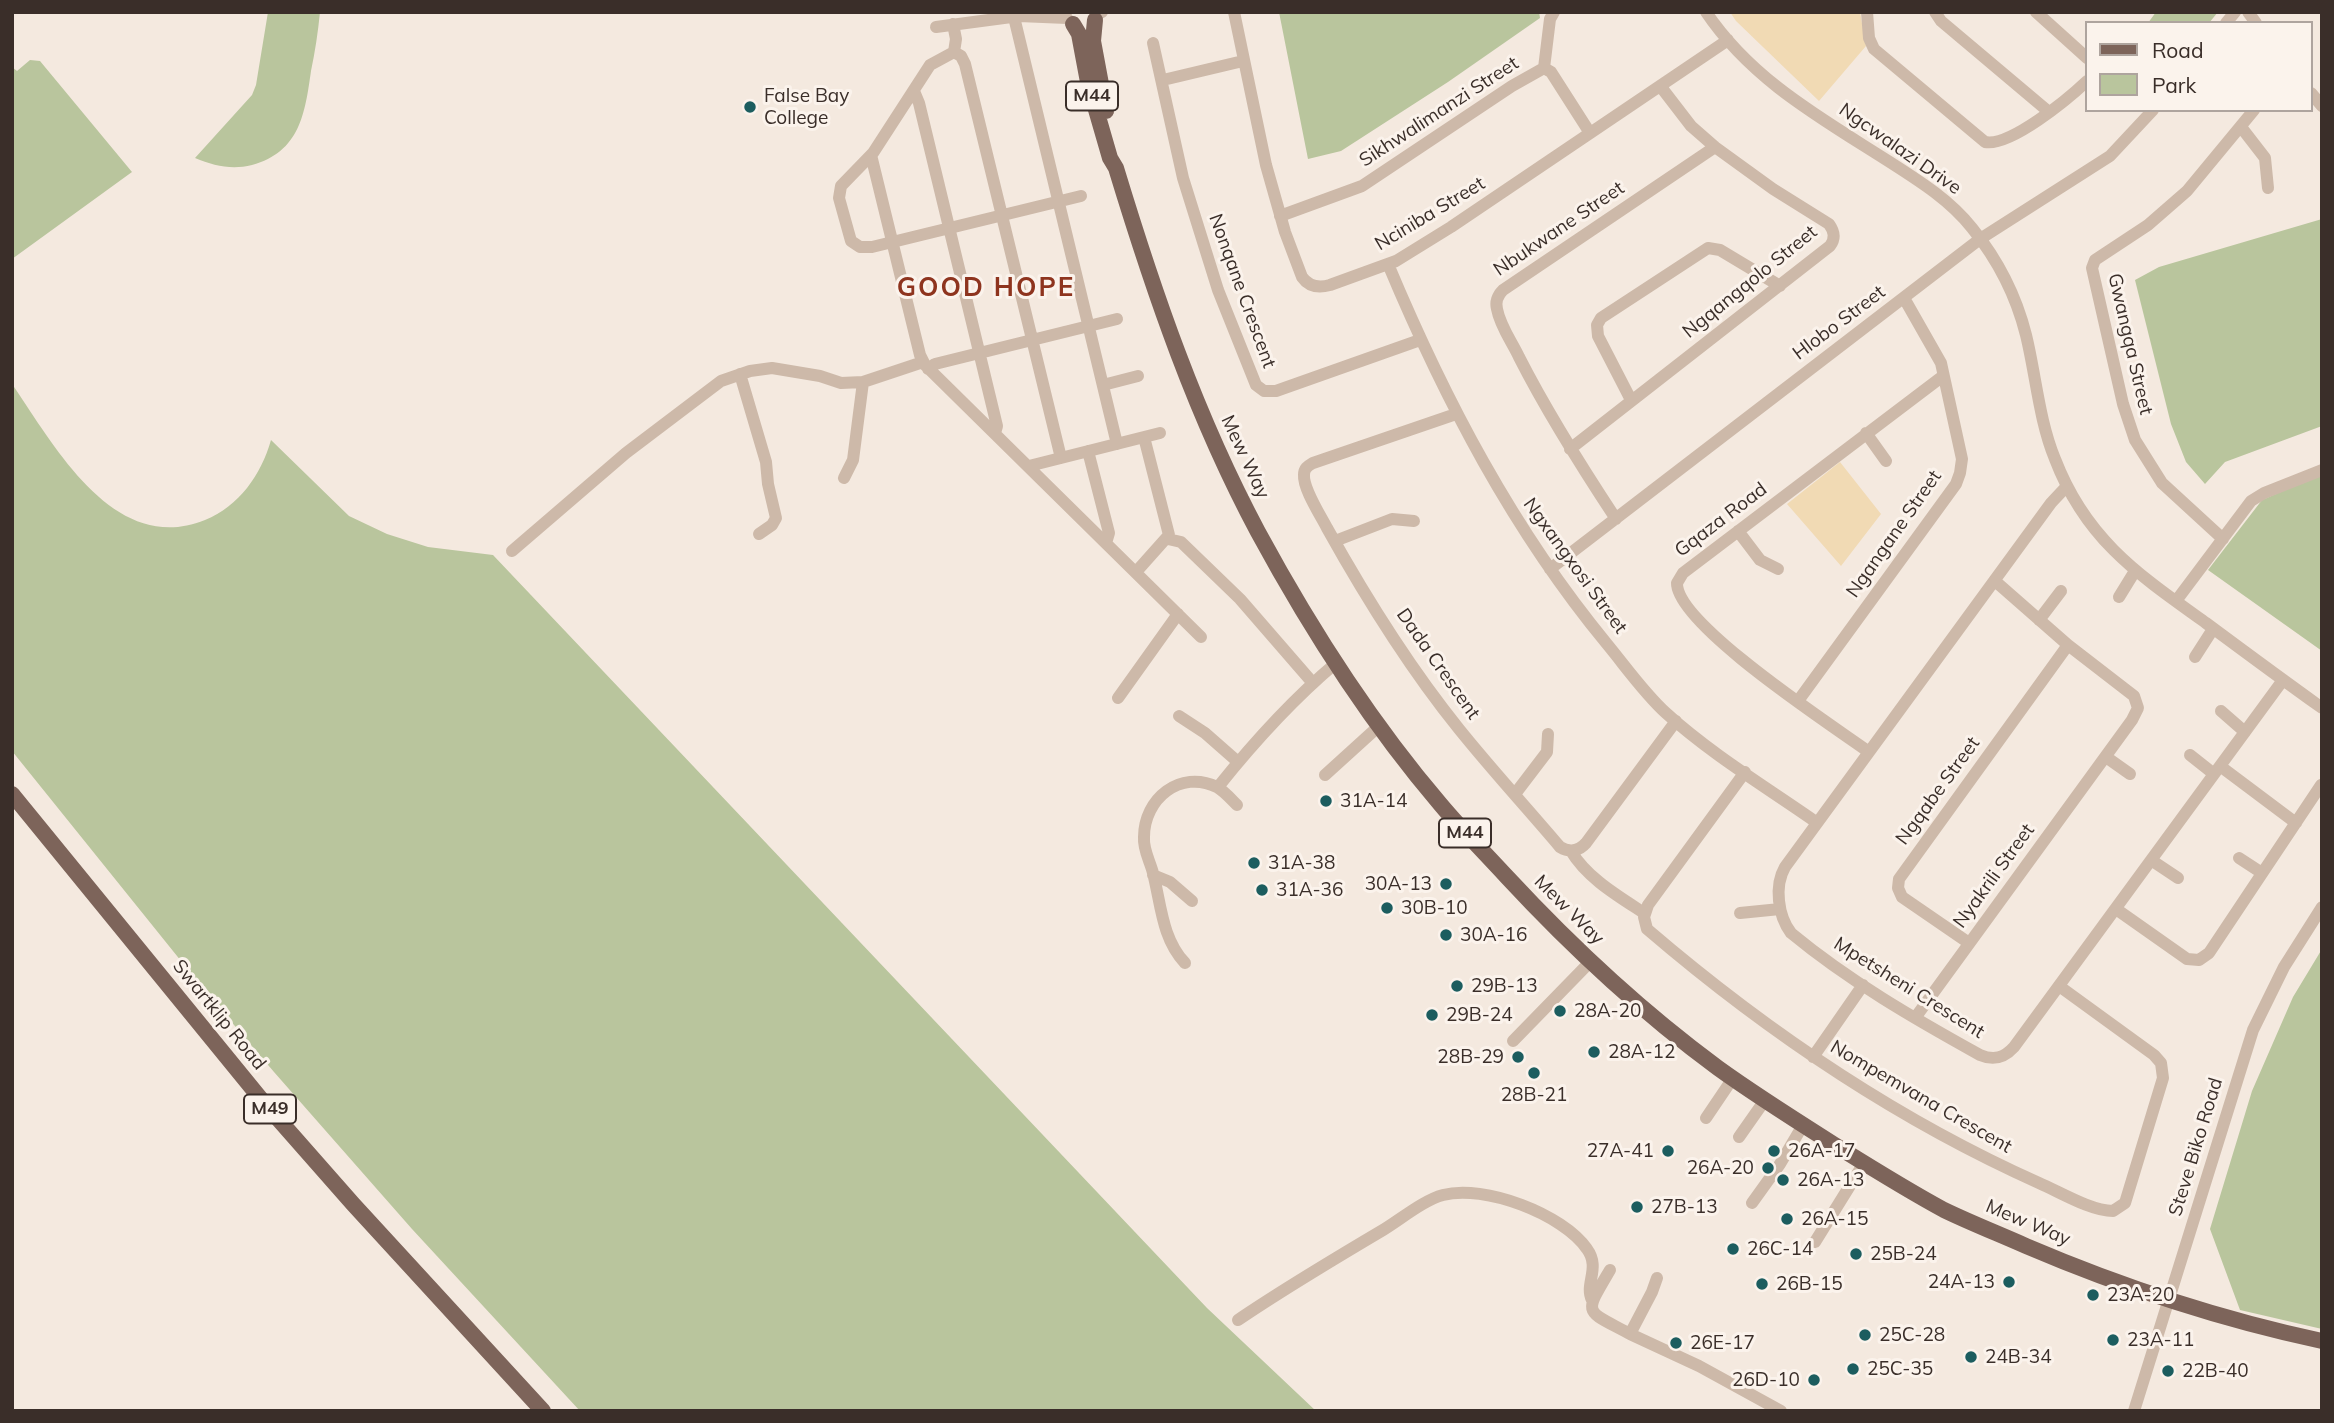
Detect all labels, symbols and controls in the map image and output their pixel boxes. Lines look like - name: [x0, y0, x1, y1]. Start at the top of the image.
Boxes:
- legend: [2086, 21, 2313, 112]
- text: Road: [2152, 37, 2203, 63]
- street label: Sikhwalimanzi Street: [1355, 52, 1523, 172]
- text: Park: [2152, 72, 2196, 98]
- road number: M44: [1066, 82, 1118, 110]
- place label: False Bay College: [764, 85, 849, 129]
- street label: Ngcwalazi Drive: [1834, 98, 1966, 200]
- marker: False Bay College: [742, 99, 758, 115]
- street label: Nciniba Street: [1371, 172, 1489, 256]
- street label: Nbukwane Street: [1489, 177, 1629, 281]
- street label: Nonqane Crescent: [1204, 211, 1280, 371]
- street label: Ngqangqolo Street: [1678, 221, 1822, 343]
- street label: Gwangqa Street: [2103, 271, 2157, 417]
- district label: GOOD HOPE: [898, 272, 1074, 304]
- street label: Hlobo Street: [1788, 281, 1890, 365]
- street label: Mew Way: [1216, 412, 1274, 502]
- street label: Ngangane Street: [1842, 466, 1946, 602]
- street label: Gqaza Road: [1670, 478, 1772, 562]
- street label: Ngxangxosi Street: [1518, 494, 1632, 638]
- street label: Dada Crescent: [1391, 604, 1485, 724]
- street label: Ngqabe Street: [1891, 733, 1985, 849]
- place label: 31A-14: [1340, 790, 1407, 812]
- marker: 31A-14: [1318, 793, 1334, 809]
- road number: M44: [1439, 818, 1491, 848]
- street label: Nyakrili Street: [1949, 819, 2039, 933]
- place label: 31A-38: [1268, 852, 1335, 874]
- marker: 31A-38: [1246, 855, 1262, 871]
- street label: Mew Way: [1529, 870, 1609, 950]
- place label: 30A-13: [1365, 873, 1432, 895]
- marker: 30A-13: [1438, 876, 1454, 892]
- place label: 31A-36: [1276, 879, 1343, 901]
- marker: 31A-36: [1254, 882, 1270, 898]
- place label: 30B-10: [1401, 897, 1468, 919]
- marker: 30B-10: [1379, 900, 1395, 916]
- place label: 30A-16: [1460, 924, 1527, 946]
- marker: 30A-16: [1438, 927, 1454, 943]
- street label: Mpetsheni Crescent: [1830, 932, 1988, 1044]
- street label: Swartklip Road: [168, 955, 270, 1075]
- place label: 29B-13: [1471, 975, 1538, 997]
- marker: 29B-13: [1449, 978, 1465, 994]
- place label: 28A-20: [1574, 1000, 1641, 1022]
- marker: 28A-20: [1552, 1003, 1568, 1019]
- place label: 29B-24: [1446, 1004, 1513, 1026]
- marker: 29B-24: [1424, 1007, 1440, 1023]
- street label: Nompemvana Crescent: [1826, 1036, 2016, 1158]
- place label: 28A-12: [1608, 1041, 1675, 1063]
- marker: 28A-12: [1586, 1044, 1602, 1060]
- place label: 28B-29: [1437, 1046, 1504, 1068]
- marker: 28B-29: [1510, 1049, 1526, 1065]
- marker: 28B-21: [1526, 1065, 1542, 1081]
- street label: Steve Biko Road: [2164, 1075, 2228, 1219]
- place label: 28B-21: [1501, 1084, 1567, 1106]
- road number: M49: [244, 1094, 296, 1124]
- place label: 27A-41: [1587, 1140, 1654, 1162]
- place label: 26A-17: [1788, 1140, 1855, 1162]
- marker: 27A-41: [1660, 1143, 1676, 1159]
- marker: 26A-17: [1766, 1143, 1782, 1159]
- place label: 26A-20: [1687, 1157, 1754, 1179]
- marker: 26A-20: [1760, 1160, 1776, 1176]
- place label: 26A-13: [1797, 1169, 1864, 1191]
- marker: 26A-13: [1775, 1172, 1791, 1188]
- street label: Mew Way: [1982, 1195, 2074, 1251]
- place label: 27B-13: [1651, 1196, 1718, 1218]
- marker: 27B-13: [1629, 1199, 1645, 1215]
- place label: 26A-15: [1801, 1208, 1868, 1230]
- marker: 26A-15: [1779, 1211, 1795, 1227]
- place label: 26C-14: [1747, 1238, 1813, 1260]
- marker: 26C-14: [1725, 1241, 1741, 1257]
- place label: 25B-24: [1870, 1243, 1937, 1265]
- marker: 25B-24: [1848, 1246, 1864, 1262]
- place label: 24A-13: [1928, 1271, 1995, 1293]
- place label: 26B-15: [1776, 1273, 1843, 1295]
- marker: 24A-13: [2001, 1274, 2017, 1290]
- marker: 26B-15: [1754, 1276, 1770, 1292]
- place label: 23A-20: [2107, 1284, 2174, 1306]
- marker: 23A-20: [2085, 1287, 2101, 1303]
- place label: 25C-28: [1879, 1324, 1945, 1346]
- marker: 25C-28: [1857, 1327, 1873, 1343]
- place label: 23A-11: [2127, 1329, 2194, 1351]
- place label: 26E-17: [1690, 1332, 1755, 1354]
- marker: 23A-11: [2105, 1332, 2121, 1348]
- marker: 26E-17: [1668, 1335, 1684, 1351]
- place label: 24B-34: [1985, 1346, 2052, 1368]
- marker: 24B-34: [1963, 1349, 1979, 1365]
- place label: 25C-35: [1867, 1358, 1933, 1380]
- place label: 22B-40: [2182, 1360, 2249, 1382]
- marker: 25C-35: [1845, 1361, 1861, 1377]
- marker: 22B-40: [2160, 1363, 2176, 1379]
- place label: 26D-10: [1732, 1369, 1800, 1391]
- marker: 26D-10: [1806, 1372, 1822, 1388]

